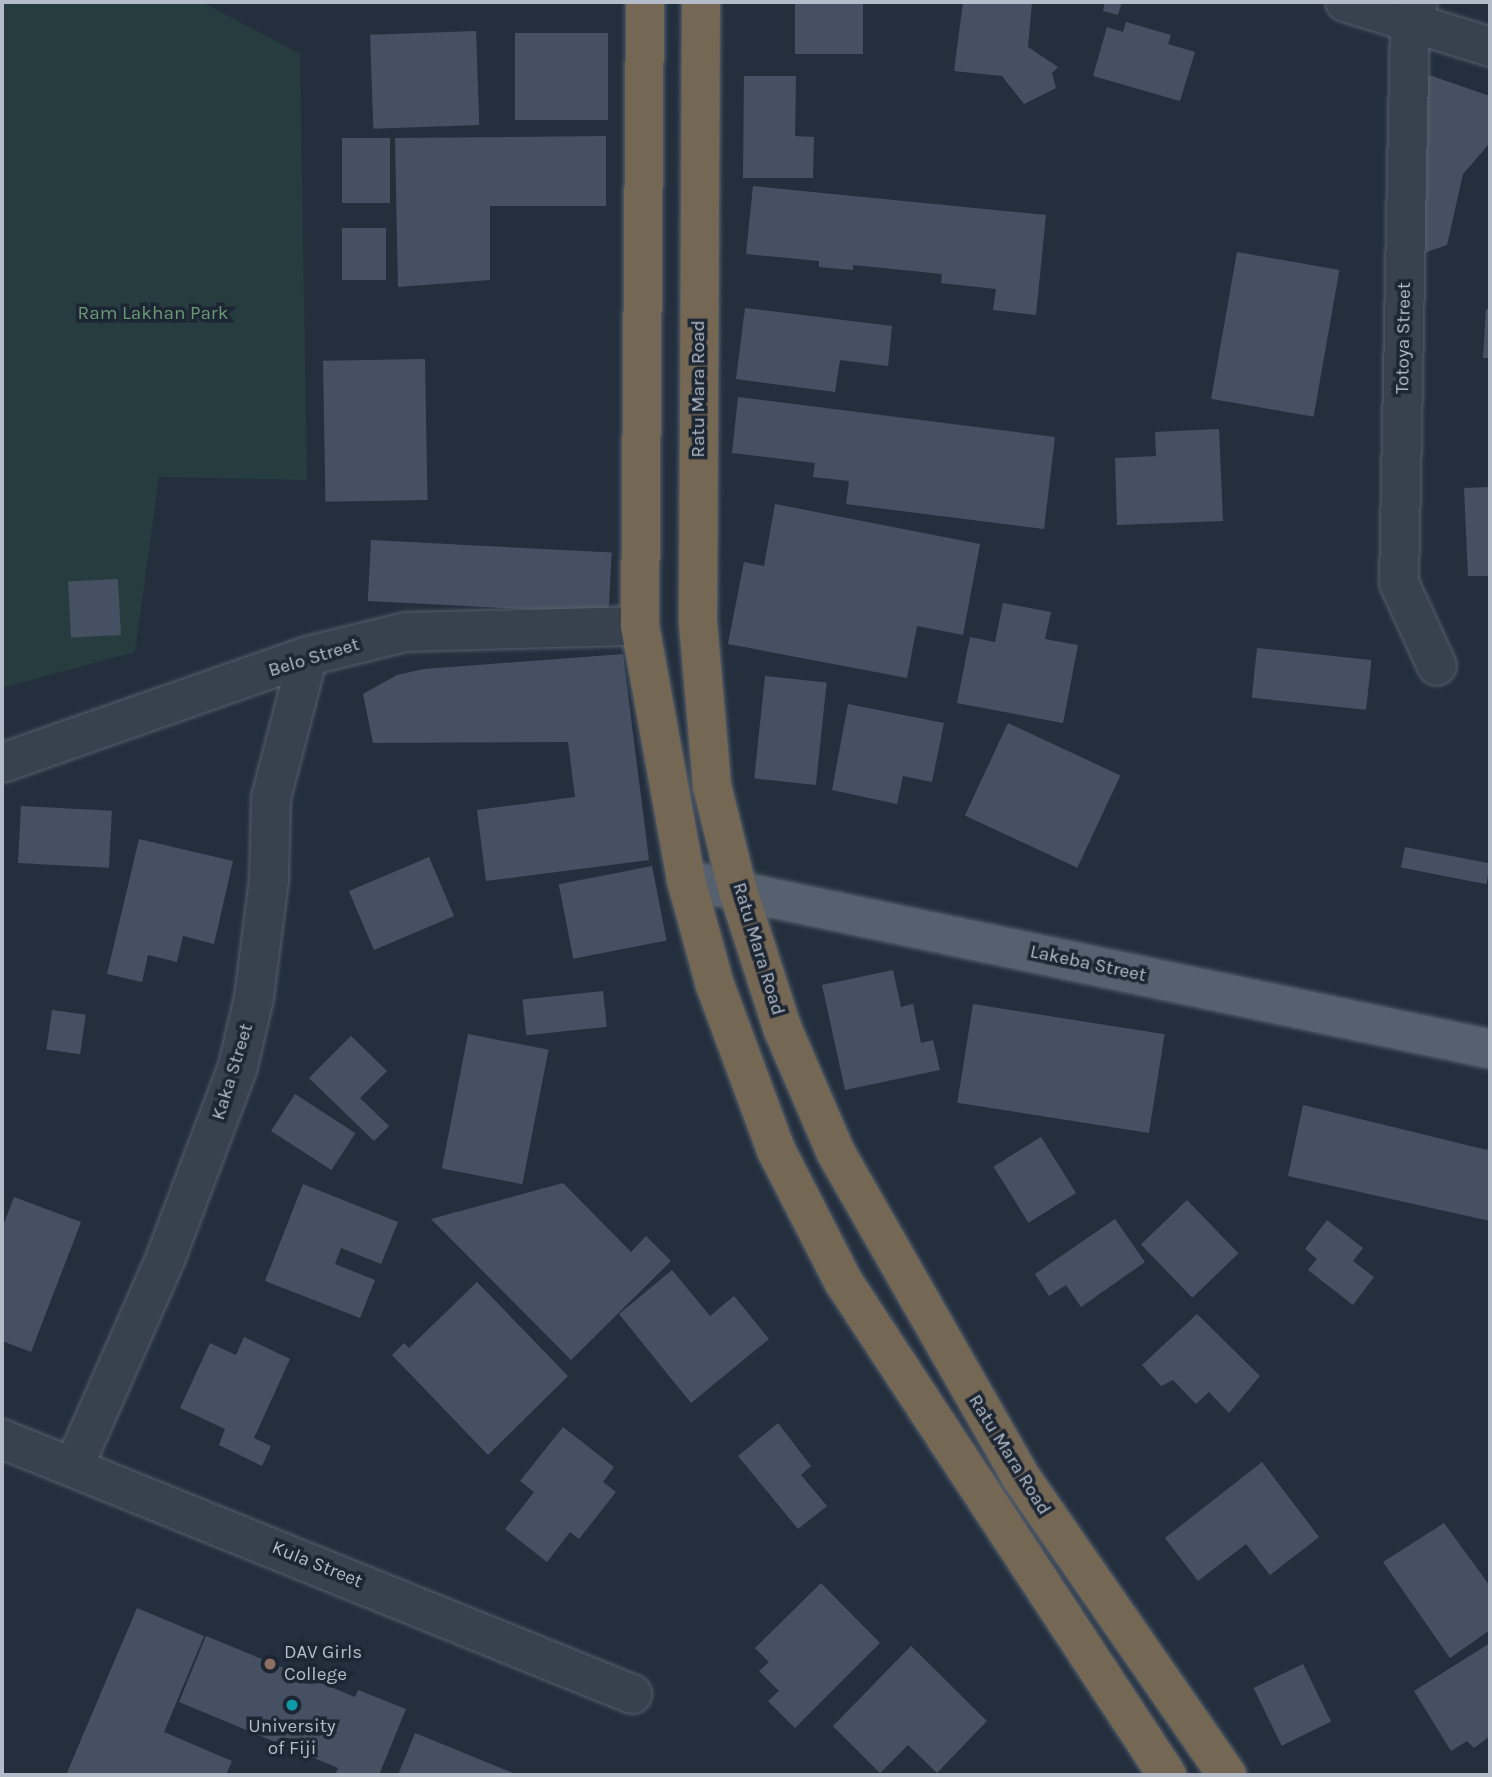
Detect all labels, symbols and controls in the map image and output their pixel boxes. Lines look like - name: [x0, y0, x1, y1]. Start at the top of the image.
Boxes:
- street label: Totoya Street: [1392, 282, 1416, 394]
- park label: Ram Lakhan Park: [78, 303, 228, 325]
- street label: Ratu Mara Road: [688, 320, 710, 458]
- street label: Belo Street: [266, 633, 362, 683]
- street label: Ratu Mara Road: [727, 880, 789, 1018]
- street label: Lakeba Street: [1028, 941, 1148, 987]
- street label: Kaka Street: [208, 1021, 258, 1123]
- street label: Ratu Mara Road: [963, 1391, 1055, 1519]
- street label: Kula Street: [268, 1537, 366, 1593]
- place label: DAV Girls College: [284, 1642, 362, 1686]
- marker: DAV Girls College: [262, 1656, 278, 1672]
- marker: University of Fiji: [284, 1697, 300, 1713]
- place label: University of Fiji: [248, 1716, 336, 1760]

